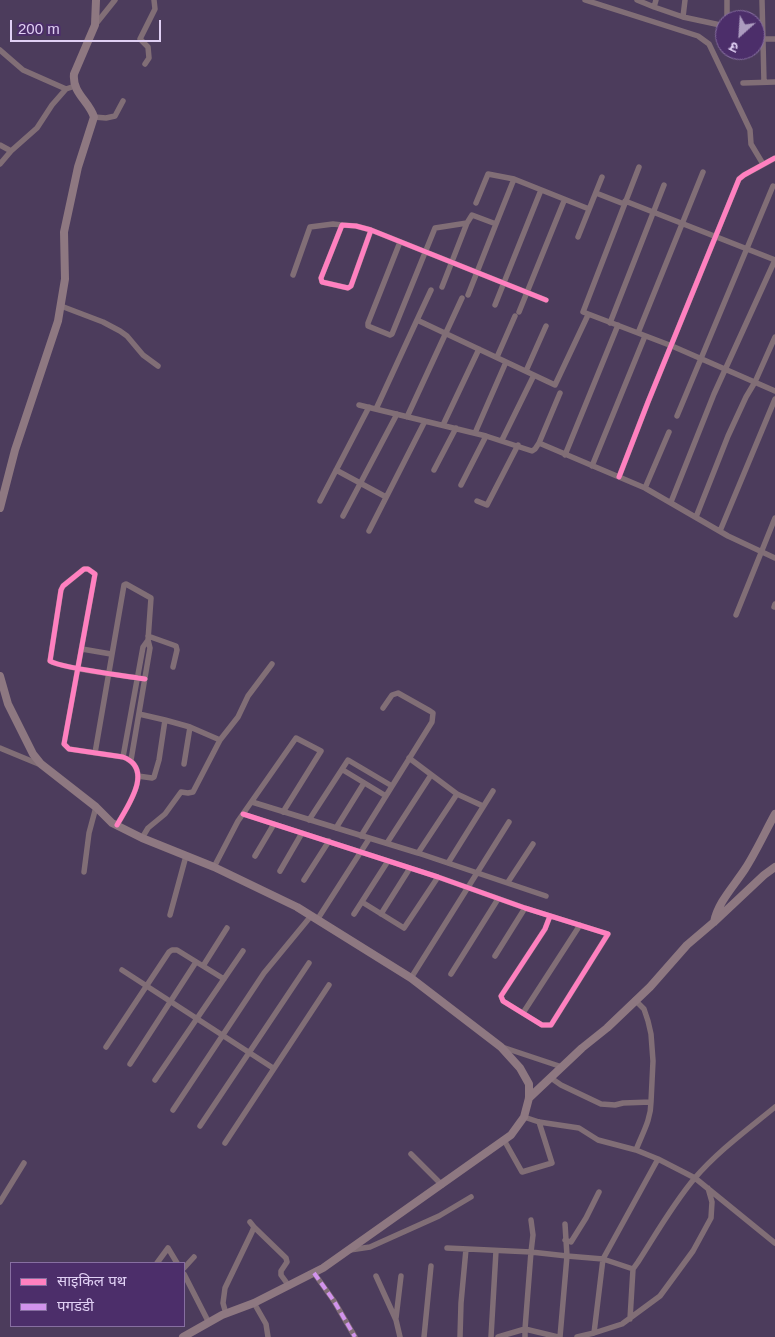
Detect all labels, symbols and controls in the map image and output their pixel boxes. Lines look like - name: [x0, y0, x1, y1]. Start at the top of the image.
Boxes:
- scale bar: [12, 10, 164, 42]
- north arrow: [715, 10, 765, 60]
- text: 200 m: [18, 20, 60, 37]
- text: उ: [727, 39, 741, 57]
- legend: [10, 1262, 185, 1327]
- text: साइकिल पथ: [57, 1272, 126, 1289]
- text: पगडंडी: [57, 1297, 94, 1314]

